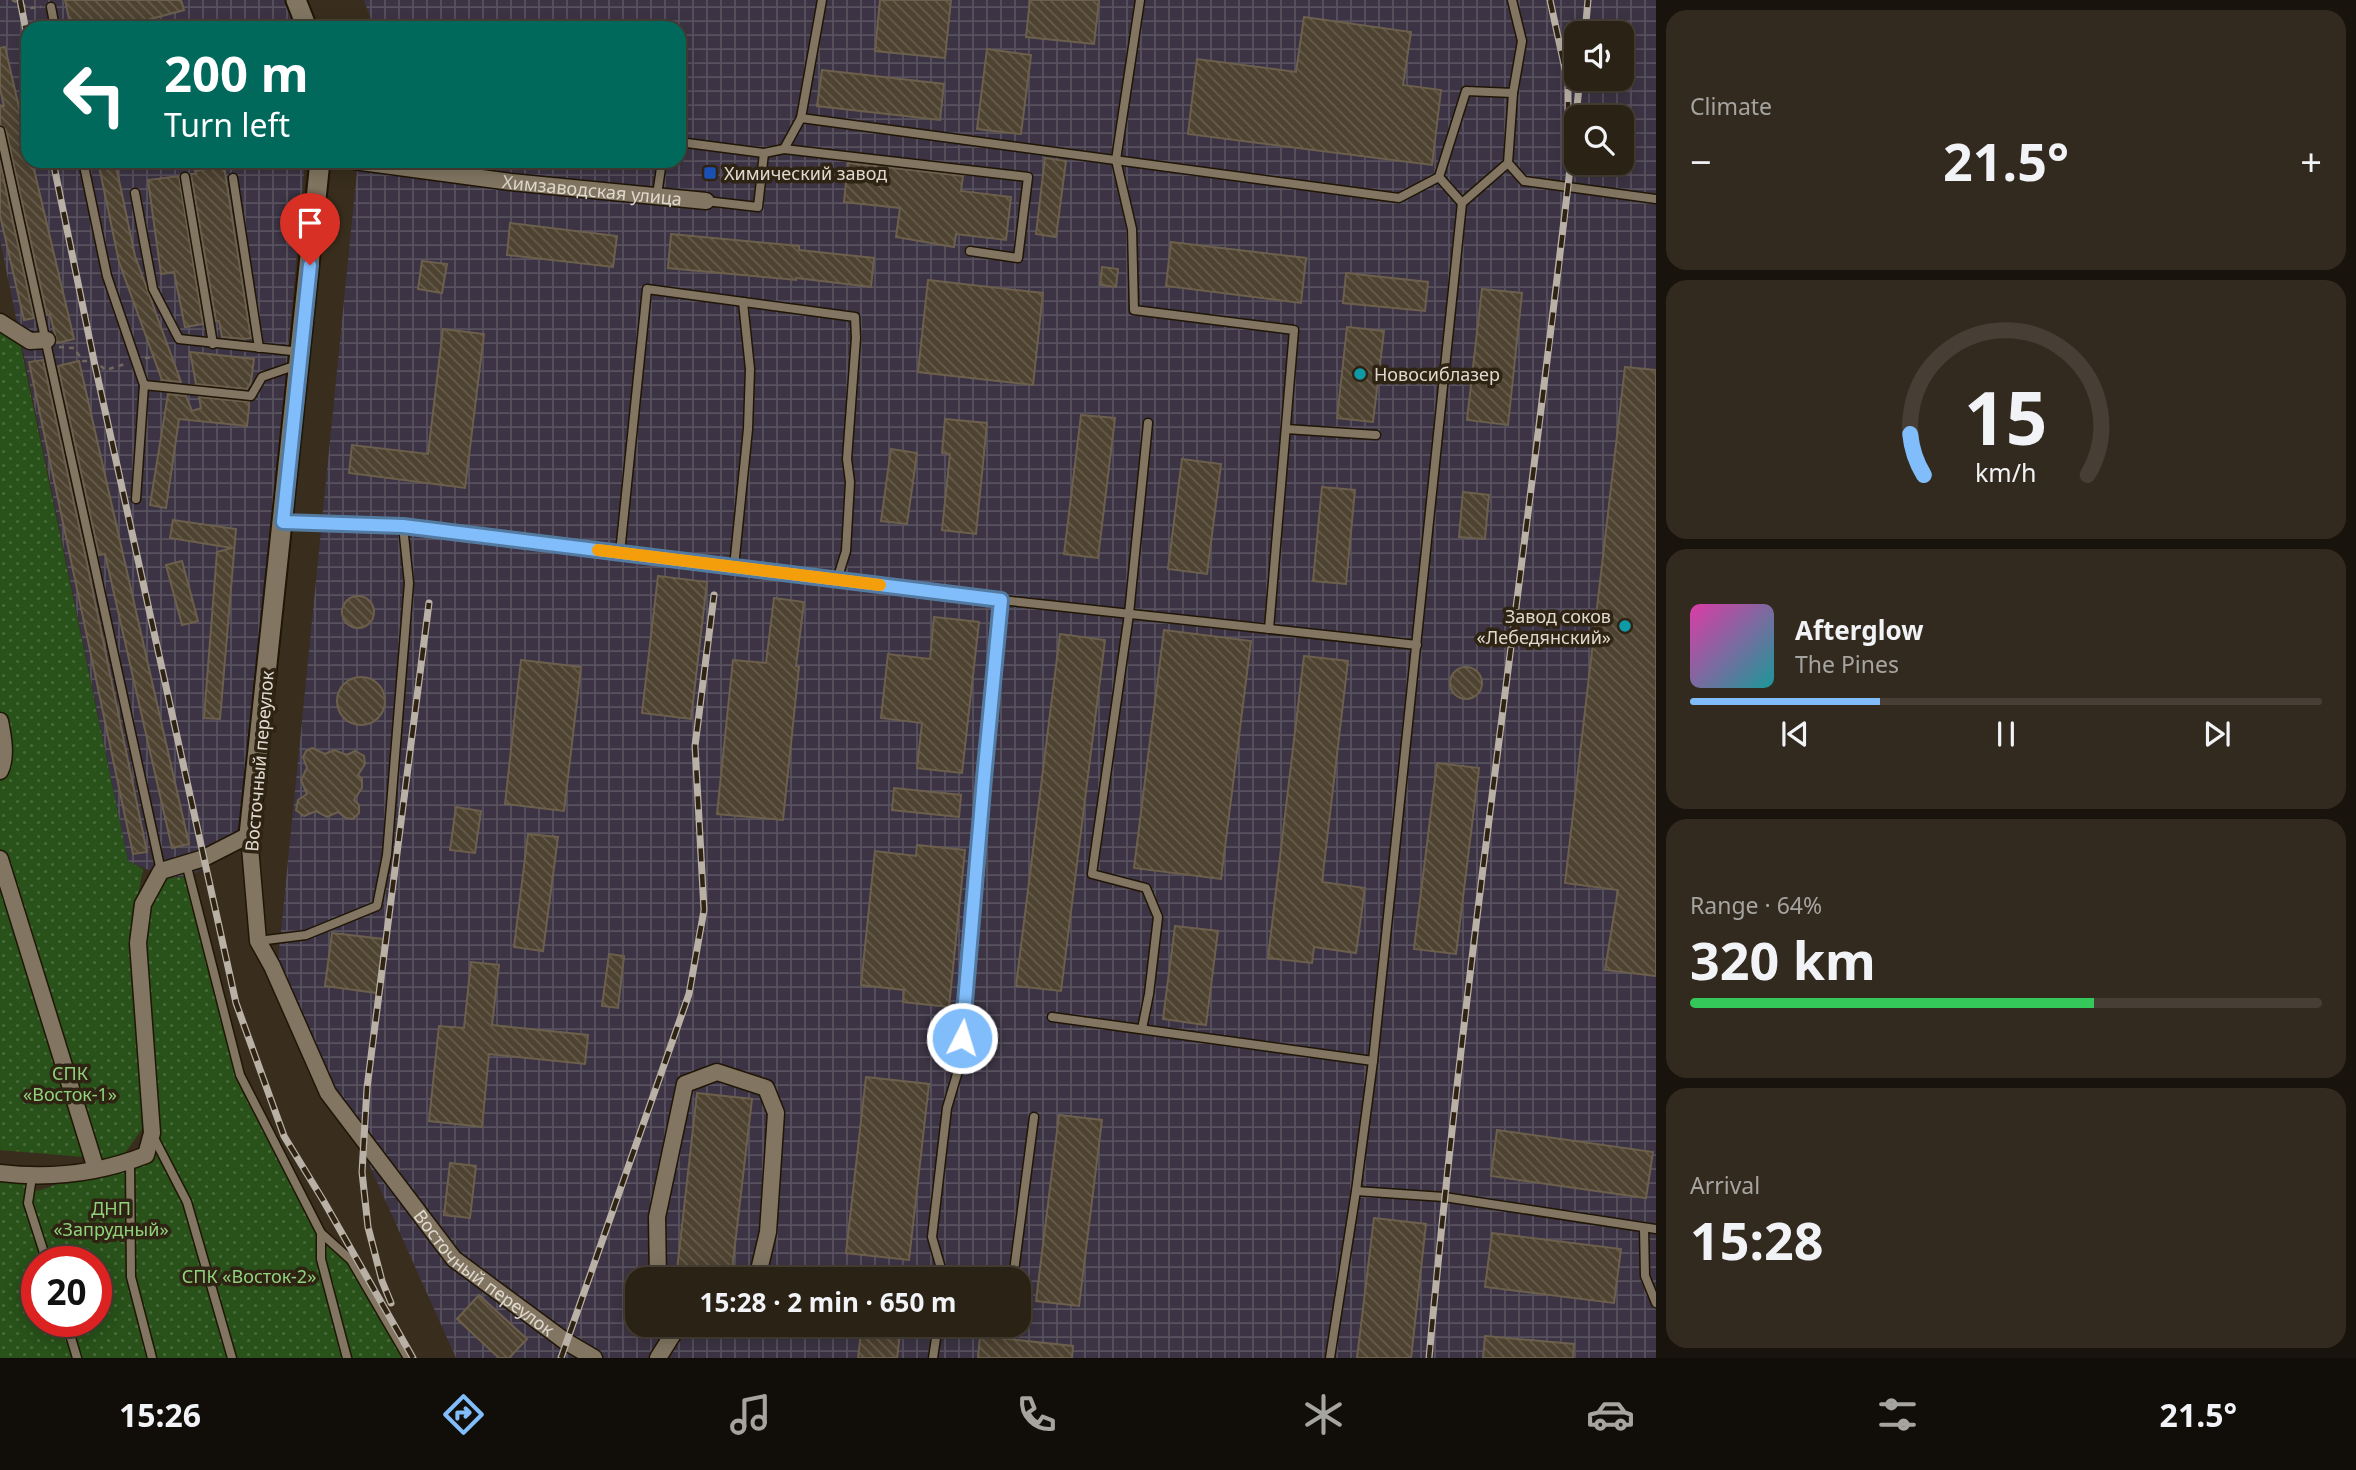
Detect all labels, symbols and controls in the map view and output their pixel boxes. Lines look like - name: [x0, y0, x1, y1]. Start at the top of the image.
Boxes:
- map controls: [1564, 21, 1634, 175]
- button: sound: [1564, 21, 1634, 91]
- text: 200 m: [164, 40, 309, 106]
- icon: left: [49, 49, 140, 140]
- text: Climate: [1690, 90, 1772, 122]
- text: Turn left: [164, 103, 290, 146]
- button: search: [1564, 105, 1634, 175]
- text: 21.5°: [1943, 125, 2069, 196]
- text: −: [1690, 135, 1712, 187]
- text: +: [2300, 135, 2322, 187]
- place label: Химический завод: [724, 161, 887, 185]
- marker: Химический завод: [702, 165, 718, 181]
- street label: Химзаводская улица: [501, 169, 683, 211]
- pin: [280, 193, 340, 265]
- icon: arrive: [291, 204, 329, 242]
- place label: Новосиблазер: [1374, 362, 1500, 386]
- marker: Новосиблазер: [1352, 366, 1368, 382]
- text: 15: [1964, 368, 2048, 467]
- text: km/h: [1975, 455, 2037, 489]
- place label: Завод соков «Лебедянский»: [1477, 604, 1611, 649]
- text: Afterglow: [1795, 612, 1923, 648]
- marker: Завод соков «Лебедянский»: [1617, 618, 1633, 634]
- text: The Pines: [1795, 648, 1899, 680]
- street label: Восточный переулок: [239, 669, 279, 852]
- icon: previous: [1776, 715, 1814, 753]
- icon: pause: [1987, 715, 2025, 753]
- icon: next: [2198, 715, 2236, 753]
- text: Range · 64%: [1690, 889, 1822, 921]
- text: 320 km: [1690, 924, 1876, 995]
- position arrow: [925, 1001, 999, 1075]
- park label: СПК «Восток-1»: [23, 1061, 117, 1106]
- text: Arrival: [1690, 1169, 1760, 1201]
- park label: ДНП «Запрудный»: [53, 1196, 169, 1241]
- text: 15:28: [1690, 1204, 1824, 1275]
- street label: Восточный переулок: [409, 1205, 560, 1342]
- speed limit sign: 20: [21, 1246, 112, 1337]
- park label: СПК «Восток-2»: [182, 1264, 316, 1288]
- text: 15:28 · 2 min · 650 m: [700, 1284, 956, 1320]
- icon: directions: [439, 1390, 488, 1439]
- icon: music: [726, 1390, 775, 1439]
- icon: phone: [1012, 1390, 1061, 1439]
- icon: climate: [1299, 1390, 1348, 1439]
- icon: car: [1586, 1390, 1635, 1439]
- icon: filters: [1873, 1390, 1922, 1439]
- text: 15:26: [119, 1393, 201, 1436]
- text: 21.5°: [2160, 1393, 2237, 1436]

